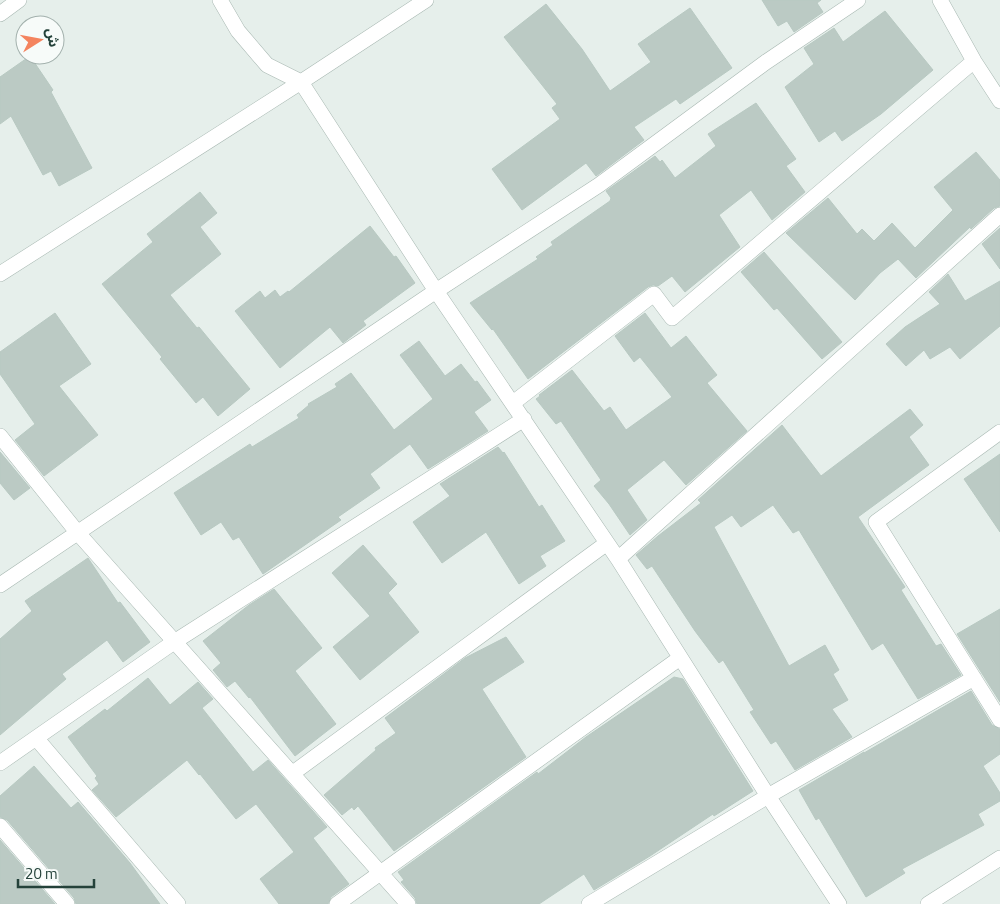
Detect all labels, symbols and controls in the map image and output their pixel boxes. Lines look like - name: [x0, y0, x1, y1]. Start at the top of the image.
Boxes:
- north arrow: [15, 15, 65, 65]
- text: ش: [41, 26, 65, 49]
- scale bar: [18, 856, 94, 888]
- text: 20 m: [25, 862, 58, 885]

